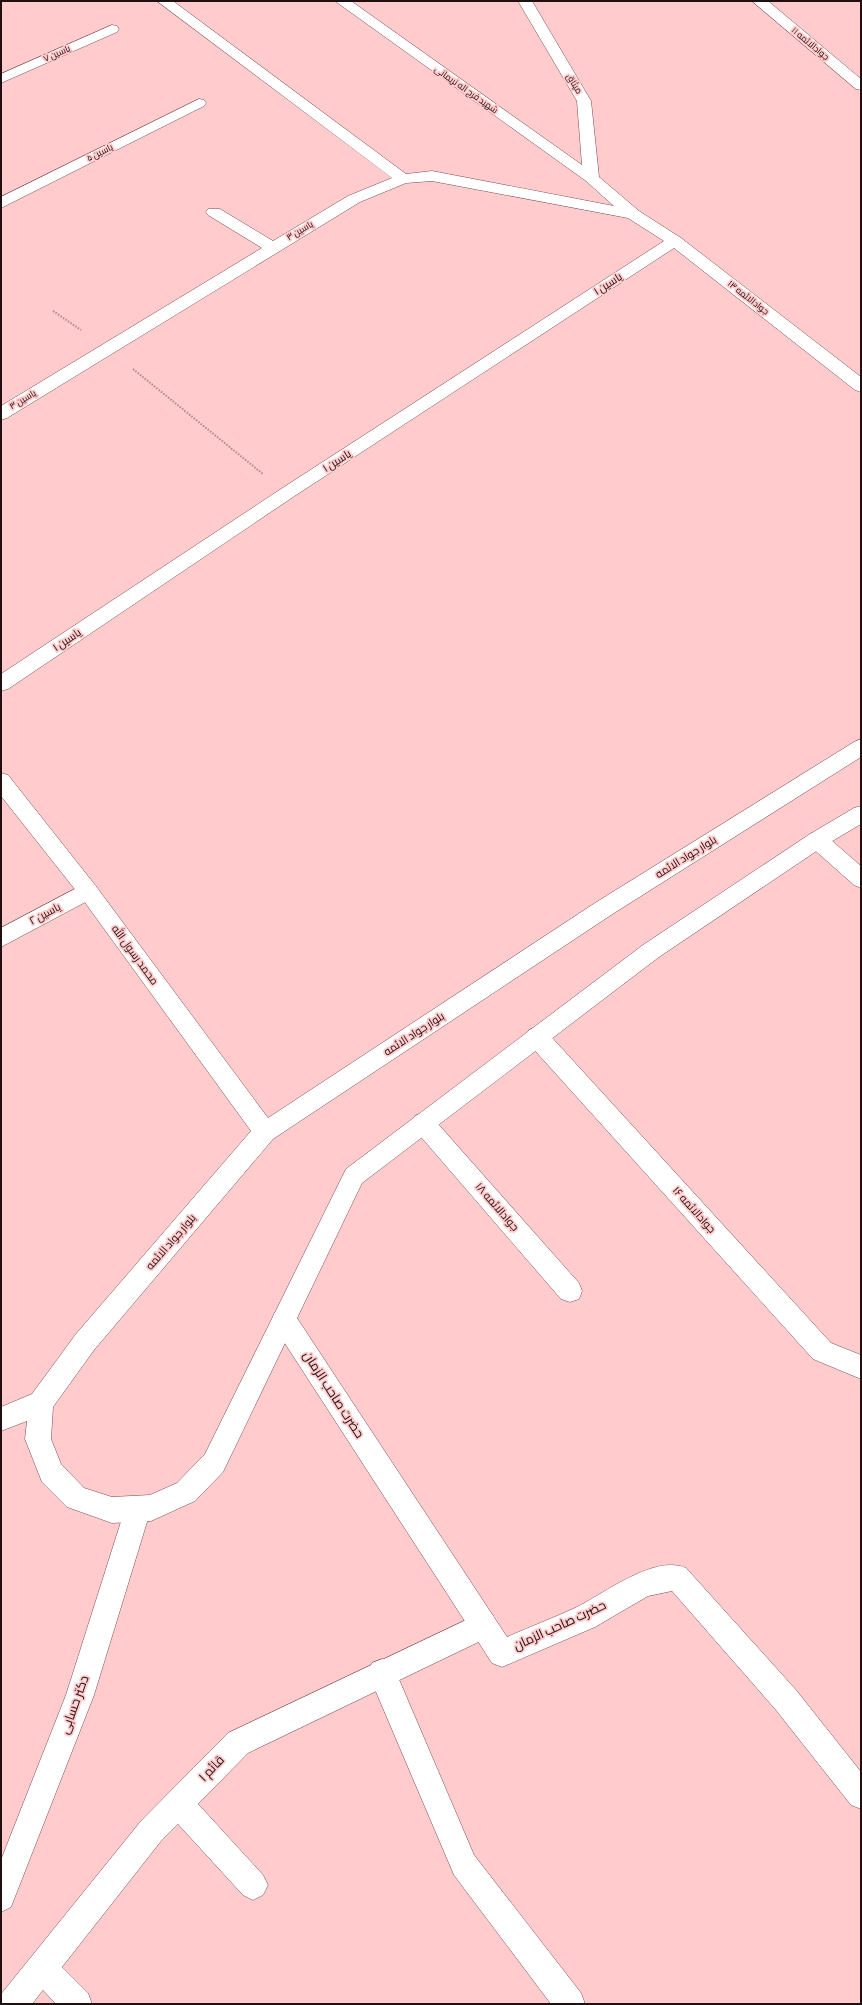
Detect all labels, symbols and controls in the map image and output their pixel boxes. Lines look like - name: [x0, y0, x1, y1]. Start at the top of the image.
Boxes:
- street label: جوادالائمه ۱۱: [790, 26, 830, 62]
- street label: یاسین ۷: [42, 44, 72, 64]
- street label: شهید فرج اله نریمانی: [432, 65, 499, 116]
- street label: میثاق: [564, 72, 584, 96]
- street label: یاسین ۵: [86, 142, 115, 163]
- street label: یاسین ۳: [285, 219, 315, 242]
- street label: یاسین ۱: [592, 271, 625, 298]
- street label: جوادالائمه ۱۳: [726, 279, 770, 317]
- street label: یاسین ۳: [8, 388, 38, 411]
- street label: یاسین ۱: [321, 448, 354, 475]
- street label: یاسین ۱: [51, 627, 84, 654]
- street label: بلوار جواد الائمه: [654, 834, 719, 881]
- street label: یاسین ۲: [27, 901, 63, 928]
- street label: محمد رسول الله: [109, 921, 163, 987]
- street label: بلوار جواد الائمه: [382, 1010, 447, 1058]
- street label: جوادالائمه ۱۸: [473, 1181, 521, 1234]
- street label: جوادالائمه ۱۶: [670, 1185, 717, 1236]
- street label: بلوار جواد الائمه: [144, 1212, 199, 1273]
- street label: حضرت صاحب الزمان: [300, 1349, 366, 1441]
- street label: حضرت صاحب الزمان: [512, 1599, 608, 1653]
- street label: دکتر حسابی: [58, 1674, 92, 1736]
- street label: قائم ۱: [197, 1754, 229, 1786]

